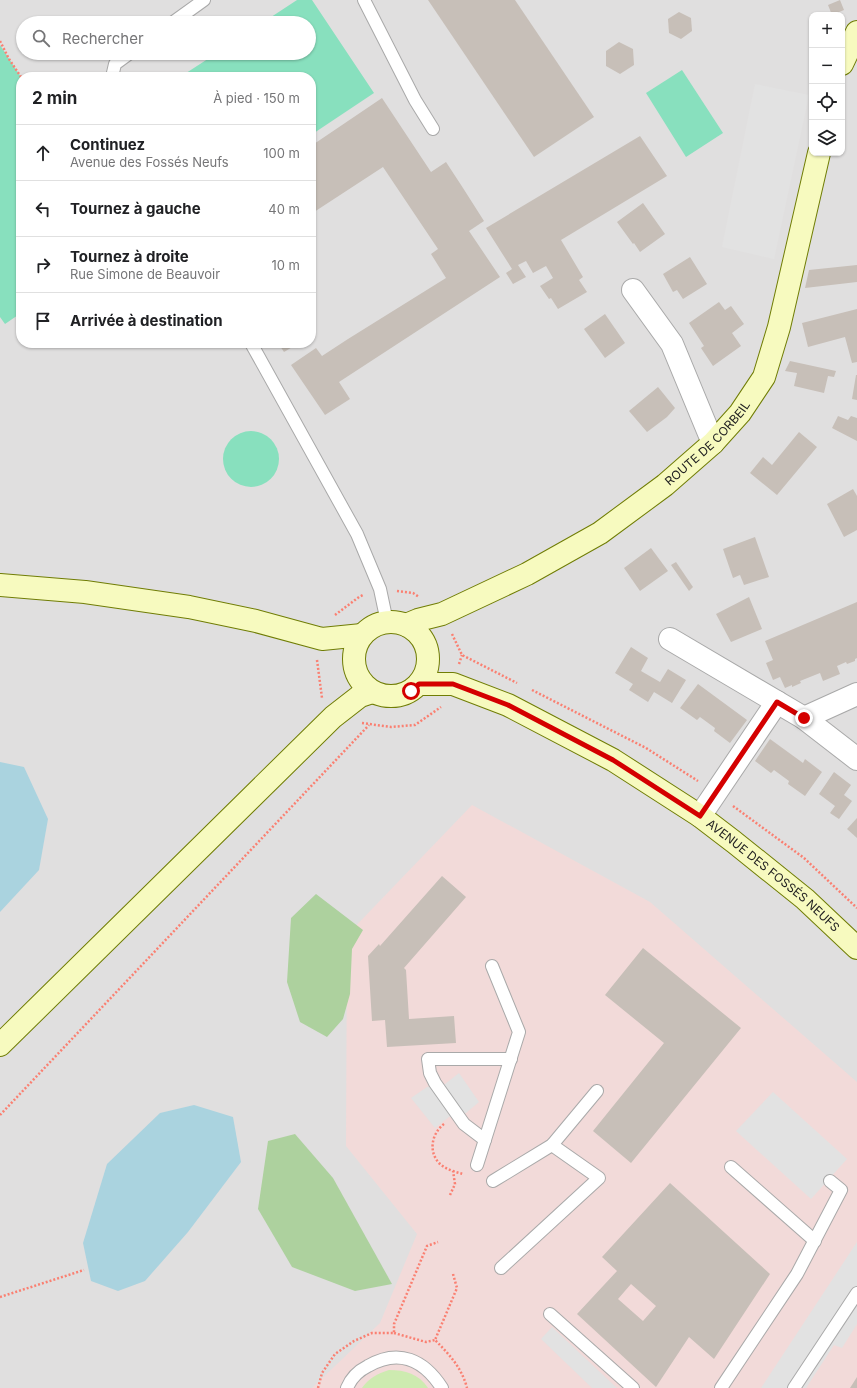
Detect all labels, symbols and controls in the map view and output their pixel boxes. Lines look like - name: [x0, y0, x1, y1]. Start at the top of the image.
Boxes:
- map controls: [809, 12, 845, 156]
- button: +: [809, 12, 845, 48]
- search box: [16, 16, 316, 60]
- icon: search: [30, 27, 52, 49]
- text: Rechercher: [62, 29, 144, 48]
- button: −: [809, 48, 845, 84]
- button: locate: [809, 84, 845, 120]
- text: 2 min: [32, 88, 77, 108]
- text: À pied · 150 m: [213, 90, 300, 106]
- button: layers: [809, 120, 845, 156]
- text: Continuez: [70, 135, 145, 154]
- icon: ahead: [32, 142, 54, 164]
- text: 100 m: [263, 145, 300, 161]
- text: Avenue des Fossés Neufs: [70, 154, 229, 170]
- icon: left: [32, 198, 54, 220]
- text: Tournez à gauche: [70, 199, 201, 218]
- text: 40 m: [268, 201, 300, 217]
- text: Tournez à droite: [70, 247, 189, 266]
- icon: right: [32, 254, 54, 276]
- text: 10 m: [271, 257, 300, 273]
- text: Rue Simone de Beauvoir: [70, 266, 220, 282]
- icon: arrive: [32, 310, 54, 332]
- text: Arrivée à destination: [70, 311, 223, 330]
- street label: ROUTE DE CORBEIL: [662, 398, 753, 489]
- route start: [402, 682, 420, 700]
- route end: [795, 709, 813, 727]
- street label: AVENUE DES FOSSÉS NEUFS: [704, 816, 843, 935]

